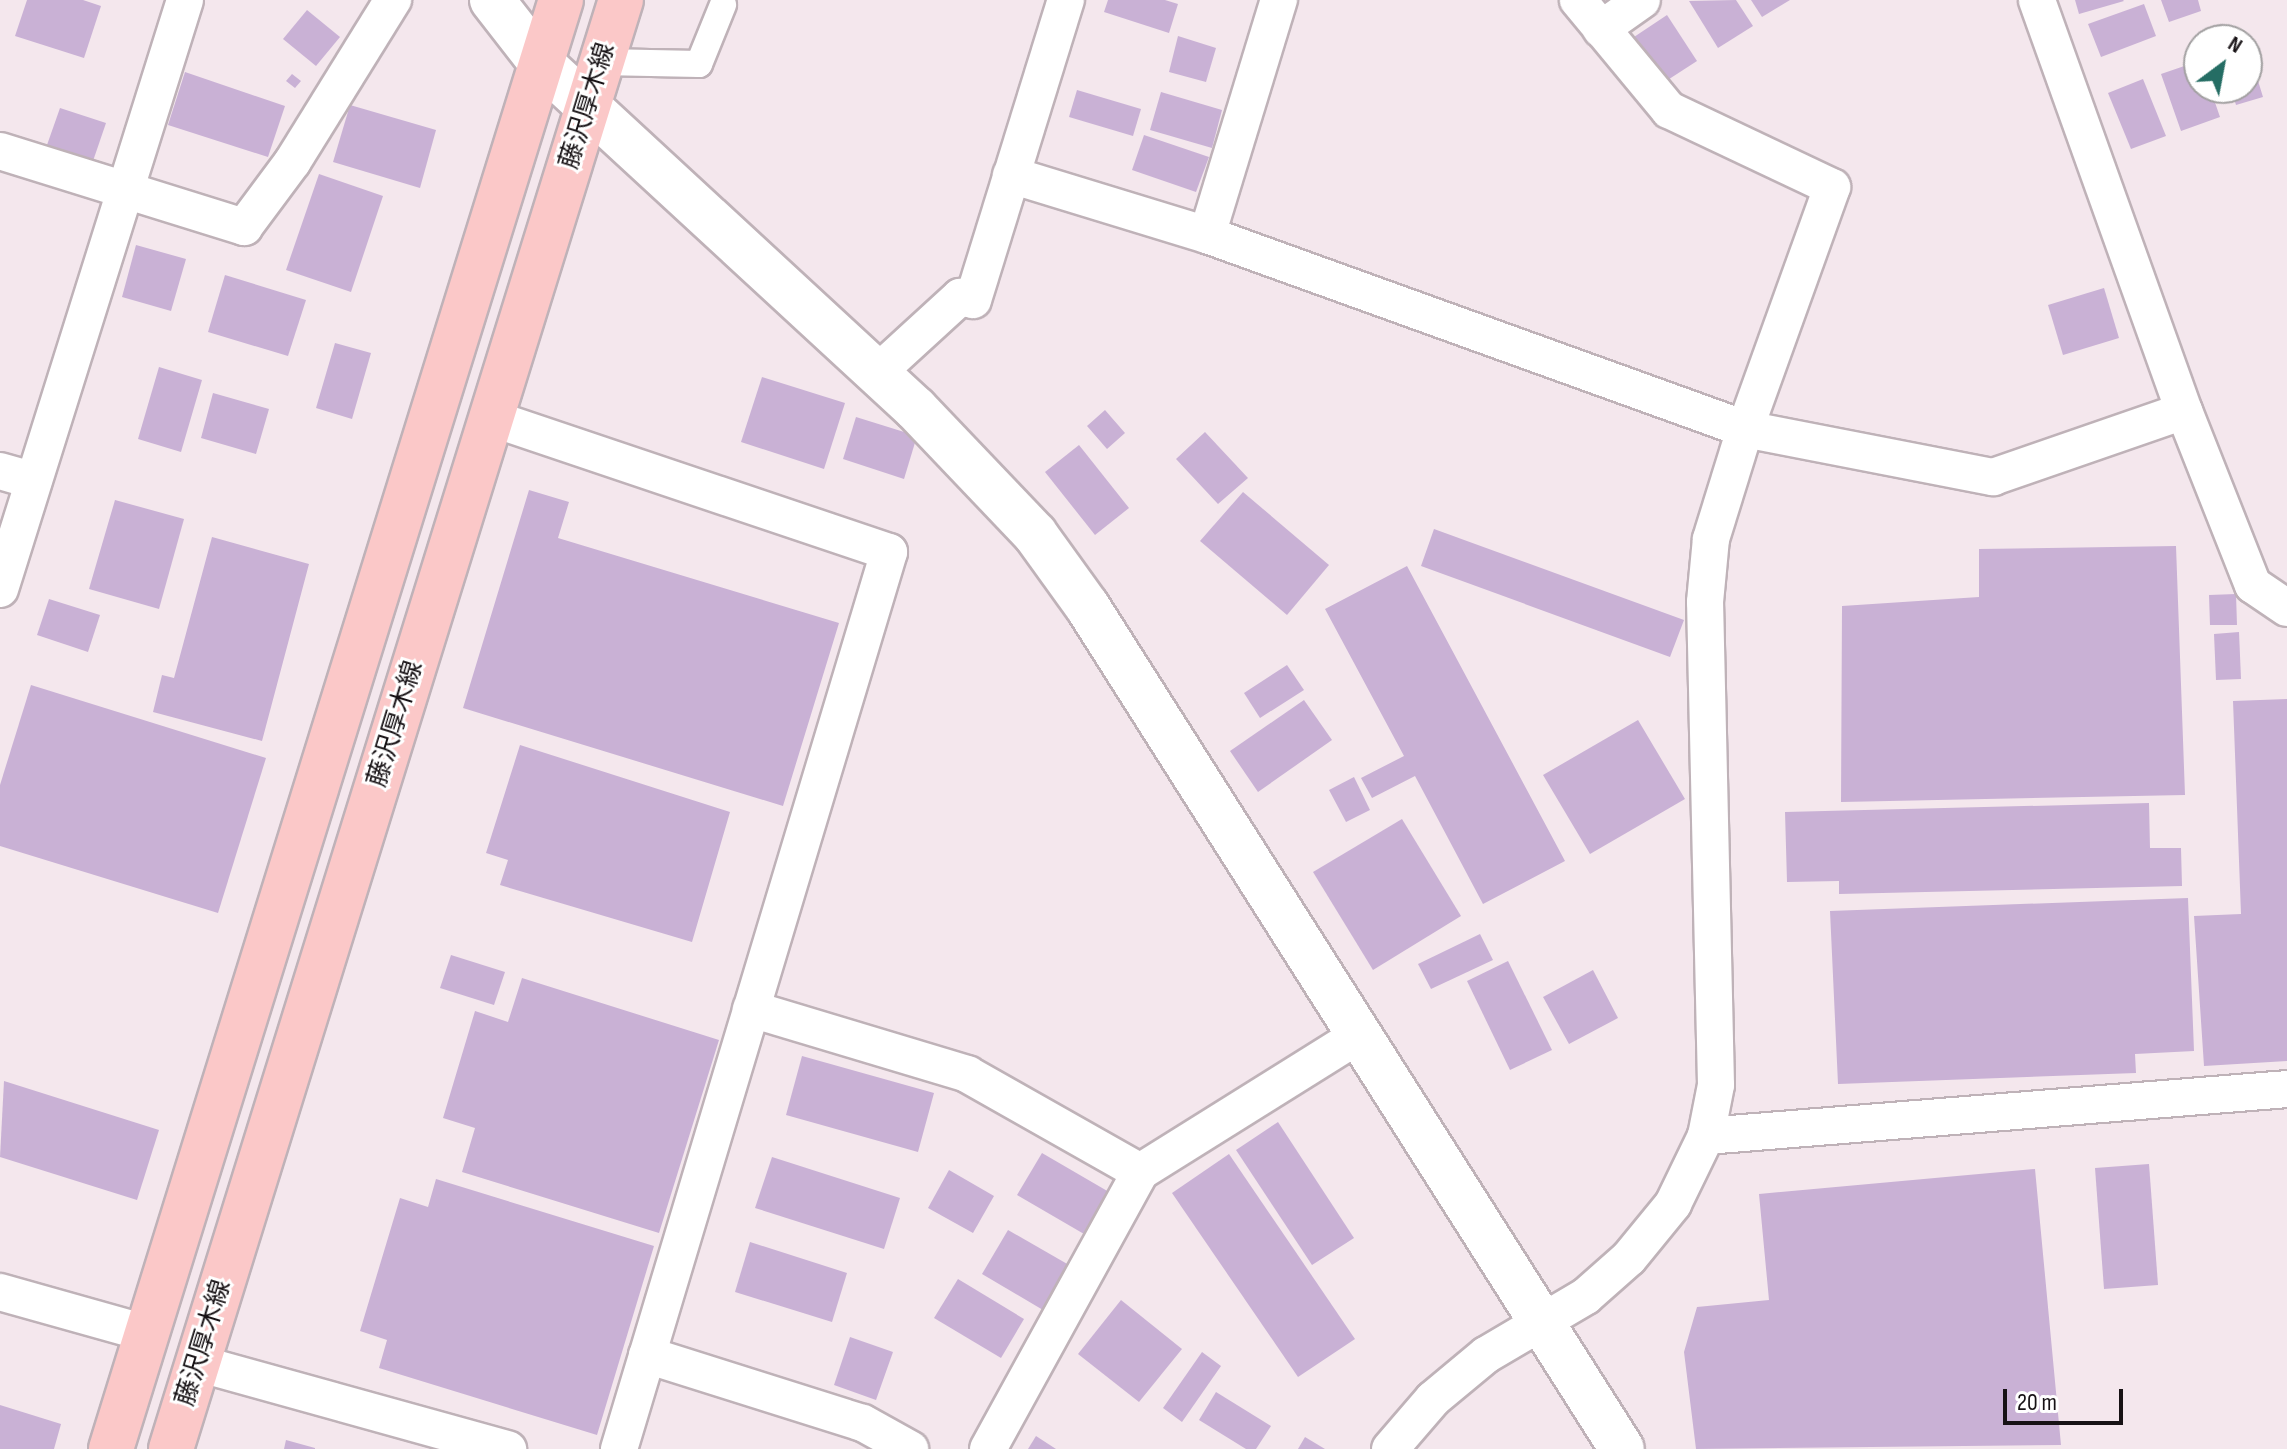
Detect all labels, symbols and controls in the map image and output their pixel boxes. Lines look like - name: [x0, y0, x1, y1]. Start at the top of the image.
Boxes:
- north arrow: [2183, 24, 2263, 104]
- text: N: [2223, 30, 2247, 59]
- street label: 藤沢厚木線: [554, 39, 622, 173]
- street label: 藤沢厚木線: [362, 657, 430, 791]
- street label: 藤沢厚木線: [170, 1276, 238, 1410]
- scale bar: [2007, 1373, 2127, 1423]
- text: 20 m: [2017, 1388, 2057, 1417]

